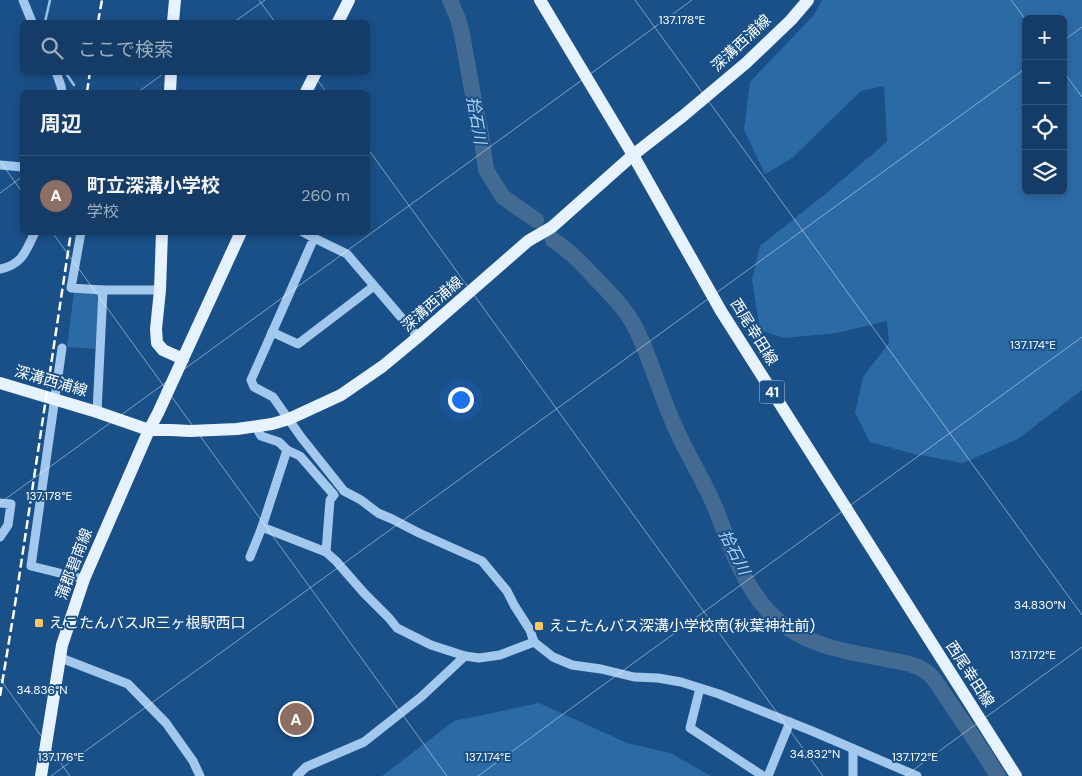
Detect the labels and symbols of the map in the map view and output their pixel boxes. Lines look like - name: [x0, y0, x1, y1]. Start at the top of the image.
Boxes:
- street label: 深溝西浦線: [707, 10, 775, 76]
- text: 137.178°E: [659, 12, 705, 28]
- water label: 拾石川: [462, 95, 491, 148]
- street label: 深溝西浦線: [397, 272, 467, 336]
- street label: 西尾幸田線: [726, 295, 782, 369]
- text: 137.174°E: [1010, 337, 1056, 353]
- street label: 深溝西浦線: [12, 361, 90, 401]
- road number: 41: [760, 381, 784, 404]
- your location: [448, 387, 474, 413]
- text: 137.178°E: [26, 488, 72, 504]
- street label: 蒲郡碧南線: [51, 525, 97, 603]
- water label: 拾石川: [714, 526, 756, 580]
- text: 34.830°N: [1014, 597, 1066, 613]
- place label: えこたんバスJR三ヶ根駅西口: [49, 613, 245, 633]
- place label: えこたんバス深溝小学校南(秋葉神社前): [549, 616, 815, 636]
- marker: えこたんバスJR三ヶ根駅西口: [33, 617, 45, 629]
- marker: えこたんバス深溝小学校南(秋葉神社前): [533, 620, 545, 632]
- street label: 西尾幸田線: [941, 637, 999, 711]
- text: 137.172°E: [1010, 647, 1056, 663]
- text: 34.836°N: [16, 682, 68, 698]
- pin: A: [280, 700, 312, 738]
- text: 34.832°N: [790, 746, 840, 762]
- text: 137.176°E: [38, 749, 85, 765]
- text: 137.174°E: [465, 749, 511, 765]
- text: 137.172°E: [892, 749, 938, 765]

